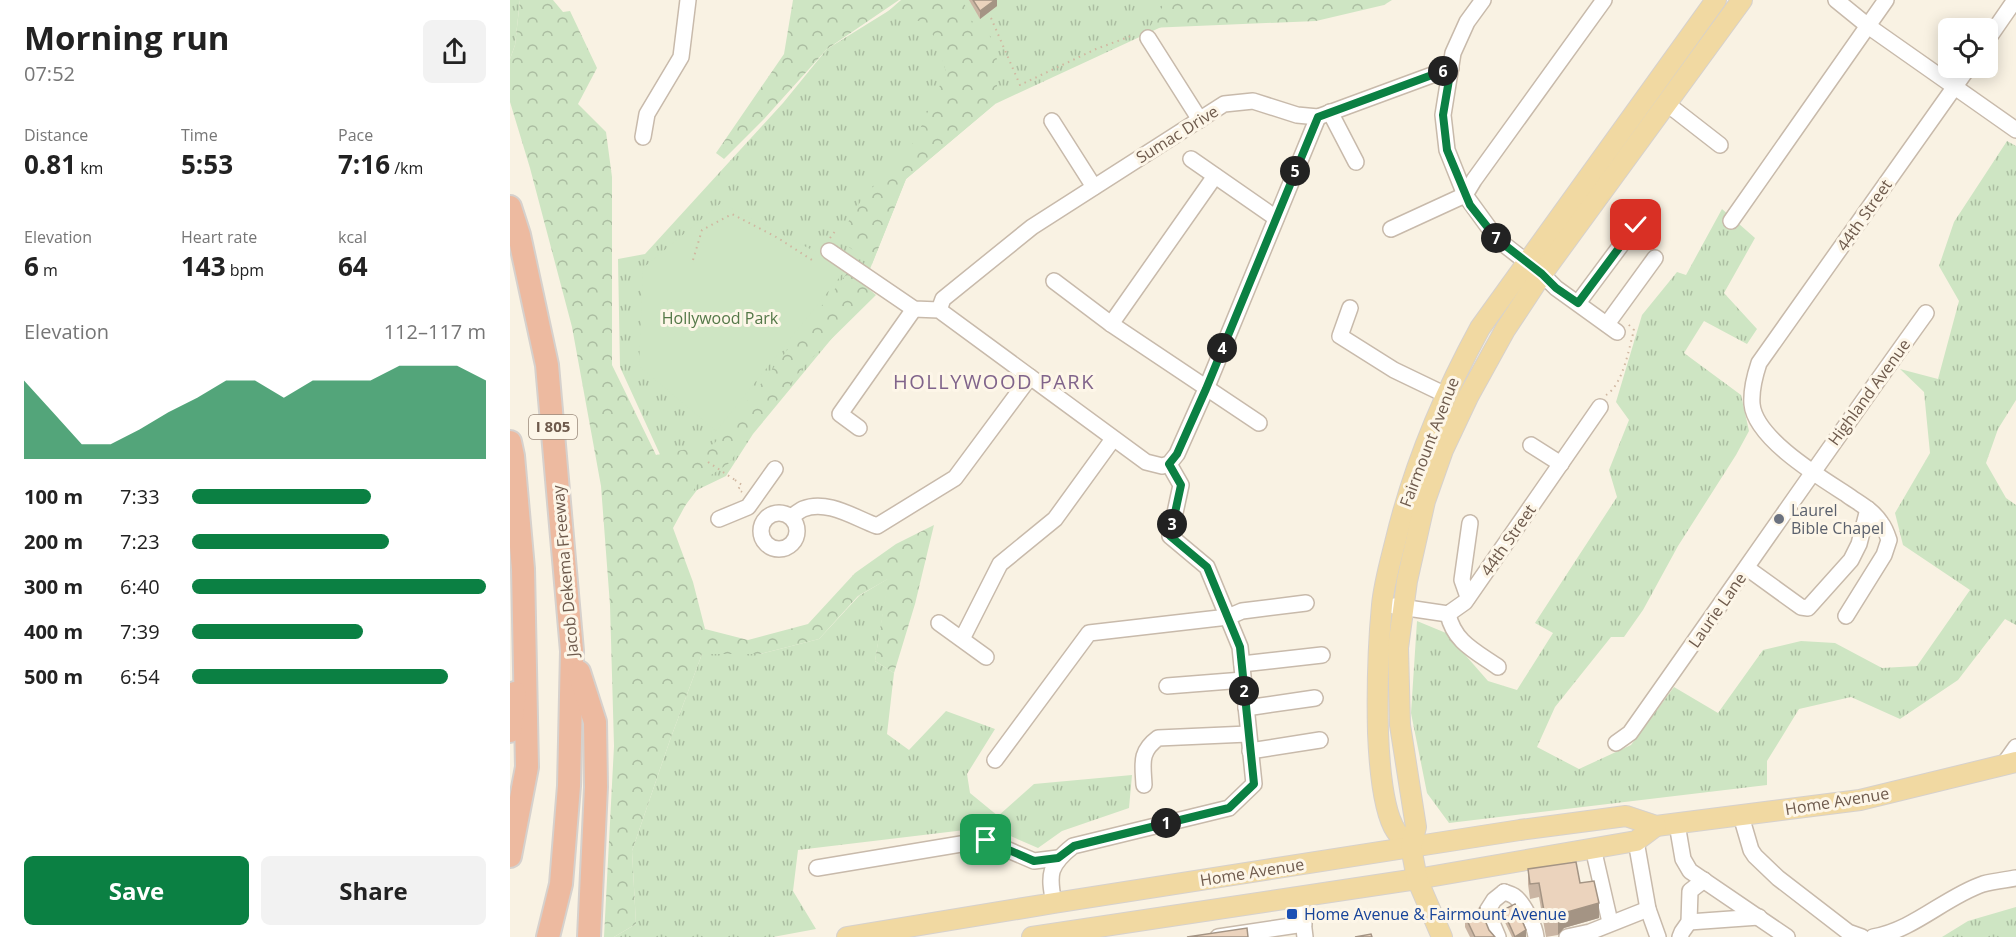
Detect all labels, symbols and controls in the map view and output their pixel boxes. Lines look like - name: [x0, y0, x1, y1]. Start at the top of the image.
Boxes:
- text: Morning run: [24, 15, 230, 60]
- map controls: [1938, 18, 1998, 78]
- button: locate: [1938, 18, 1998, 78]
- button: share: [423, 20, 486, 83]
- pin: 6: [1428, 56, 1458, 86]
- text: 07:52: [24, 60, 75, 87]
- text: 6: [1438, 60, 1448, 82]
- street label: Sumac Drive: [1132, 100, 1222, 168]
- text: Distance: [24, 124, 88, 146]
- text: Time: [181, 124, 218, 146]
- text: Pace: [338, 124, 373, 146]
- text: 0.81: [24, 146, 76, 182]
- text: 5:53: [181, 146, 233, 182]
- text: 7:16: [338, 146, 390, 182]
- pin: 5: [1280, 156, 1310, 186]
- text: km: [76, 157, 103, 179]
- text: /km: [390, 157, 423, 179]
- text: 5: [1290, 160, 1300, 182]
- street label: 44th Street: [1831, 175, 1897, 255]
- pin: [1610, 199, 1661, 250]
- icon: check: [1619, 208, 1652, 241]
- pin: 7: [1481, 223, 1511, 253]
- text: Elevation: [24, 226, 92, 248]
- text: Heart rate: [181, 226, 257, 248]
- text: kcal: [338, 226, 367, 248]
- text: 7: [1491, 227, 1501, 249]
- text: 6: [24, 248, 39, 284]
- text: 143: [181, 248, 226, 284]
- text: 64: [338, 248, 368, 284]
- text: m: [39, 259, 58, 281]
- text: bpm: [226, 259, 264, 281]
- park label: Hollywood Park: [662, 307, 779, 329]
- text: Elevation: [24, 318, 109, 345]
- text: 112–117 m: [384, 318, 486, 345]
- pin: 4: [1207, 333, 1237, 363]
- street label: Highland Avenue: [1823, 334, 1915, 450]
- text: 4: [1217, 337, 1227, 359]
- district label: HOLLYWOOD PARK: [893, 368, 1095, 395]
- street label: Fairmount Avenue: [1394, 374, 1464, 510]
- road number: I 805: [529, 415, 577, 439]
- text: 100 m: [24, 483, 83, 510]
- text: 7:33: [120, 483, 160, 510]
- street label: Jacob Dekema Freeway: [546, 483, 584, 660]
- place label: Laurel Bible Chapel: [1791, 499, 1884, 539]
- street label: 44th Street: [1475, 500, 1541, 580]
- pin: 3: [1157, 509, 1187, 539]
- marker: Laurel Bible Chapel: [1772, 512, 1786, 526]
- text: 3: [1167, 513, 1177, 535]
- text: 200 m: [24, 528, 83, 555]
- text: 7:23: [120, 528, 160, 555]
- street label: Laurie Lane: [1683, 568, 1751, 652]
- text: 300 m: [24, 573, 83, 600]
- text: 6:40: [120, 573, 160, 600]
- text: 400 m: [24, 618, 83, 645]
- text: 7:39: [120, 618, 160, 645]
- text: 500 m: [24, 663, 83, 690]
- text: 6:54: [120, 663, 160, 690]
- pin: 2: [1229, 676, 1259, 706]
- text: 2: [1239, 680, 1249, 702]
- street label: Home Avenue: [1783, 782, 1891, 820]
- pin: 1: [1151, 808, 1181, 838]
- text: 1: [1161, 812, 1171, 834]
- pin: [960, 814, 1011, 865]
- icon: arrive: [969, 823, 1002, 856]
- street label: Home Avenue: [1198, 853, 1306, 891]
- button: Save: [24, 856, 249, 925]
- button: Share: [261, 856, 486, 925]
- place label: Home Avenue & Fairmount Avenue: [1304, 903, 1566, 925]
- marker: Home Avenue & Fairmount Avenue: [1285, 907, 1299, 921]

